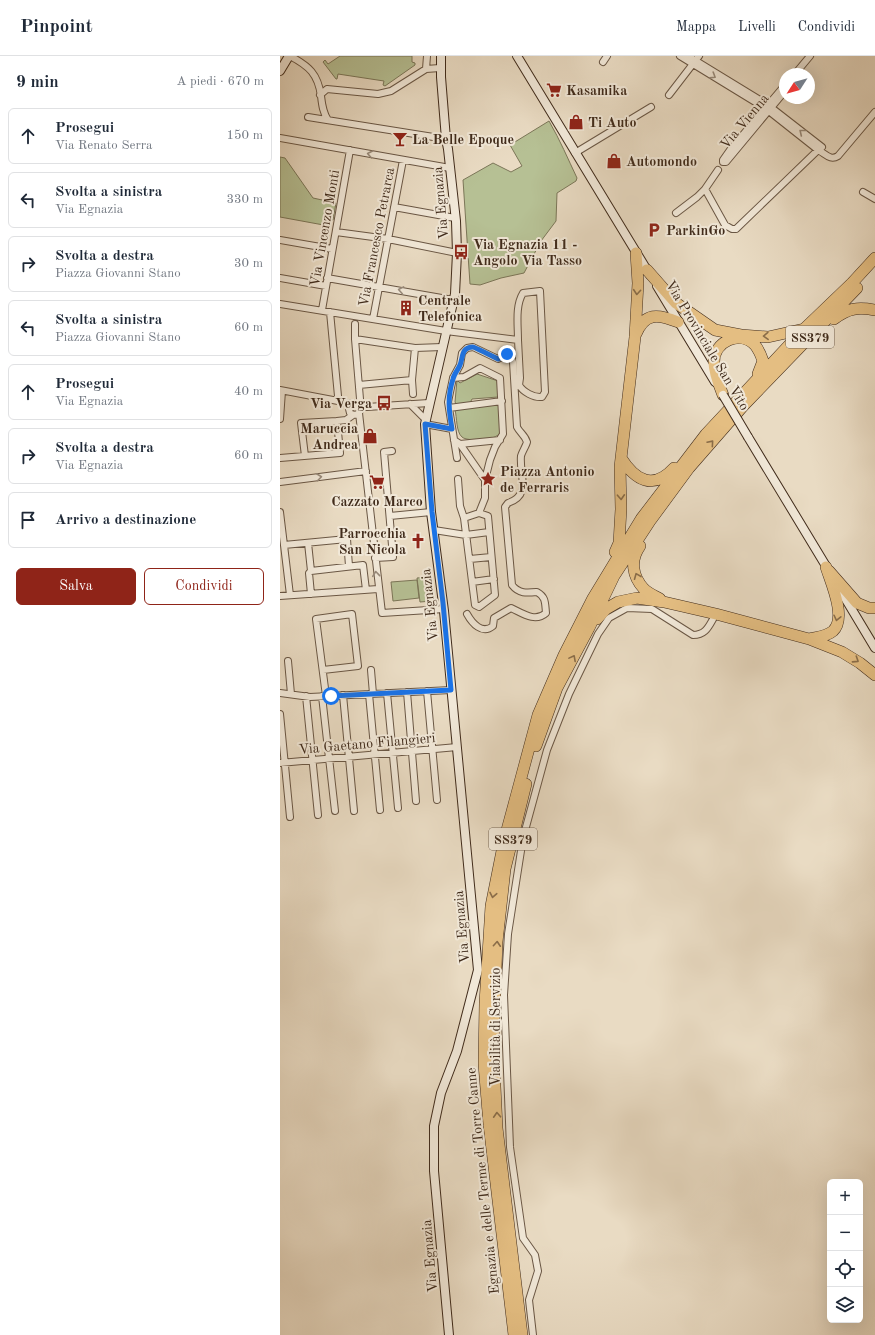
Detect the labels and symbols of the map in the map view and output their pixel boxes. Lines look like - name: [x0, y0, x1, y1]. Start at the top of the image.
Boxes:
- north arrow: [779, 68, 815, 104]
- one-way arrow: [709, 72, 716, 79]
- supermarket icon: Kasamika: [545, 81, 563, 99]
- place label: Kasamika: [566, 84, 627, 98]
- street label: Via Vienna: [718, 91, 772, 152]
- shop icon: Ti Auto: [567, 113, 585, 131]
- place label: Ti Auto: [588, 116, 637, 130]
- one-way arrow: [800, 129, 807, 136]
- bar icon: La Belle Epoque: [391, 130, 409, 148]
- place label: La Belle Epoque: [412, 133, 514, 147]
- one-way arrow: [367, 150, 373, 159]
- shop icon: Automondo: [605, 152, 623, 170]
- place label: Automondo: [626, 155, 697, 169]
- street label: Via Francesco Petrarca: [357, 166, 397, 308]
- street label: Via Egnazia: [431, 166, 451, 240]
- street label: Via Vincenzo Monti: [308, 168, 342, 288]
- parking icon: ParkinGo: [645, 221, 663, 239]
- place label: ParkinGo: [666, 224, 725, 238]
- place label: Via Egnazia 11 - Angolo Via Tasso: [473, 238, 582, 268]
- bus stop icon: Via Egnazia 11 - Angolo Via Tasso: [452, 243, 470, 261]
- street label: Via Provinciale San Vito: [663, 278, 752, 413]
- one-way arrow: [398, 287, 404, 295]
- one-way arrow: [633, 289, 642, 295]
- place label: Centrale Telefonica: [418, 294, 482, 324]
- building icon: Centrale Telefonica: [397, 299, 415, 317]
- road number: SS379: [786, 326, 834, 348]
- one-way arrow: [763, 332, 769, 340]
- route end: [498, 345, 516, 363]
- bus stop icon: Via Verga: [375, 394, 393, 412]
- place label: Via Verga: [310, 397, 372, 411]
- place label: Maruccia Andrea: [300, 422, 358, 452]
- shop icon: Maruccia Andrea: [361, 427, 379, 445]
- one-way arrow: [706, 440, 713, 448]
- place label: Piazza Antonio de Ferraris: [500, 465, 594, 495]
- place icon: Piazza Antonio de Ferraris: [479, 470, 497, 488]
- one-way arrow: [316, 473, 322, 482]
- supermarket icon: Cazzato Marco: [368, 473, 386, 491]
- one-way arrow: [617, 494, 625, 500]
- place label: Cazzato Marco: [331, 495, 423, 509]
- place label: Parrocchia San Nicola: [338, 527, 406, 557]
- church icon: Parrocchia San Nicola: [409, 532, 427, 550]
- street label: Via Egnazia: [419, 568, 441, 642]
- one-way arrow: [372, 571, 381, 577]
- one-way arrow: [633, 572, 641, 579]
- one-way arrow: [834, 615, 842, 622]
- one-way arrow: [568, 654, 576, 662]
- one-way arrow: [852, 656, 859, 663]
- route start: [322, 687, 340, 705]
- street label: Via Gaetano Filangieri: [298, 731, 436, 757]
- road number: SS379: [489, 828, 537, 850]
- street label: Via Egnazia: [452, 890, 472, 964]
- one-way arrow: [489, 892, 497, 899]
- one-way arrow: [493, 941, 502, 947]
- street label: Viabilità di Servizio: [489, 967, 503, 1087]
- street label: Egnazia e delle Terme di Torre Canne: [464, 1067, 502, 1295]
- one-way arrow: [492, 1112, 501, 1118]
- street label: Via Egnazia: [420, 1219, 440, 1293]

